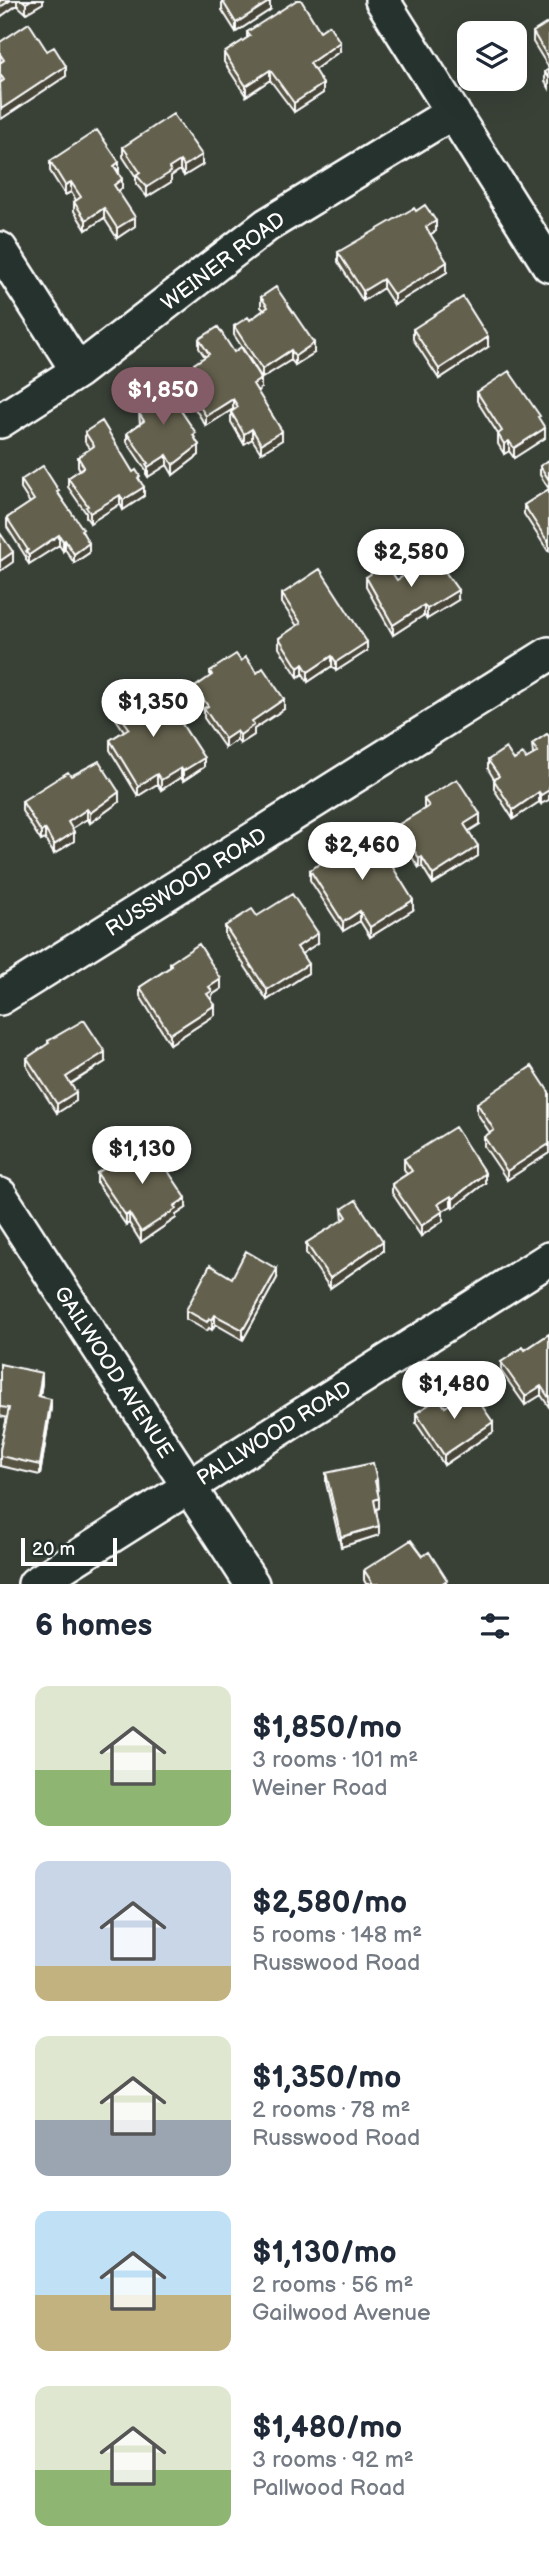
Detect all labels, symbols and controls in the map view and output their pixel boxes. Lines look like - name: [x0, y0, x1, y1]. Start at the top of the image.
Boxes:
- map controls: [457, 21, 527, 91]
- button: layers: [457, 21, 527, 91]
- street label: WEINER ROAD: [157, 207, 290, 316]
- pin: $1,850: [106, 368, 220, 427]
- text: $1,850: [127, 376, 199, 404]
- pin: $2,580: [354, 530, 468, 589]
- text: $2,580: [373, 538, 449, 566]
- pin: $1,350: [96, 680, 210, 739]
- text: $1,350: [118, 688, 188, 716]
- pin: $2,460: [305, 822, 419, 882]
- street label: RUSSWOOD ROAD: [101, 823, 271, 942]
- text: $2,460: [324, 831, 400, 859]
- pin: $1,130: [85, 1126, 199, 1186]
- text: $1,130: [108, 1135, 176, 1163]
- street label: GAILWOOD AVENUE: [49, 1282, 178, 1463]
- pin: $1,480: [397, 1362, 511, 1421]
- text: $1,480: [418, 1370, 490, 1398]
- street label: PALLWOOD ROAD: [192, 1376, 356, 1491]
- scale bar: [21, 1535, 117, 1567]
- text: 20 m: [32, 1538, 75, 1561]
- icon: filters: [476, 1607, 514, 1645]
- text: 6 homes: [35, 1608, 152, 1644]
- text: $1,850/mo: [252, 1710, 402, 1746]
- icon: home: [91, 1714, 175, 1798]
- text: 3 rooms · 101 m²: [252, 1746, 418, 1774]
- text: Weiner Road: [252, 1774, 387, 1802]
- text: $2,580/mo: [252, 1885, 407, 1921]
- icon: home: [91, 1889, 175, 1973]
- text: 5 rooms · 148 m²: [252, 1921, 422, 1949]
- text: Russwood Road: [252, 1949, 420, 1977]
- text: $1,350/mo: [252, 2060, 401, 2096]
- icon: home: [91, 2064, 175, 2148]
- text: 2 rooms · 78 m²: [252, 2096, 410, 2124]
- text: Russwood Road: [252, 2124, 420, 2152]
- text: $1,130/mo: [252, 2235, 397, 2271]
- icon: home: [91, 2239, 175, 2323]
- text: 2 rooms · 56 m²: [252, 2271, 414, 2299]
- text: Gailwood Avenue: [252, 2299, 431, 2327]
- text: $1,480/mo: [252, 2410, 402, 2446]
- icon: home: [91, 2414, 175, 2498]
- text: 3 rooms · 92 m²: [252, 2446, 414, 2474]
- text: Pallwood Road: [252, 2474, 405, 2502]

